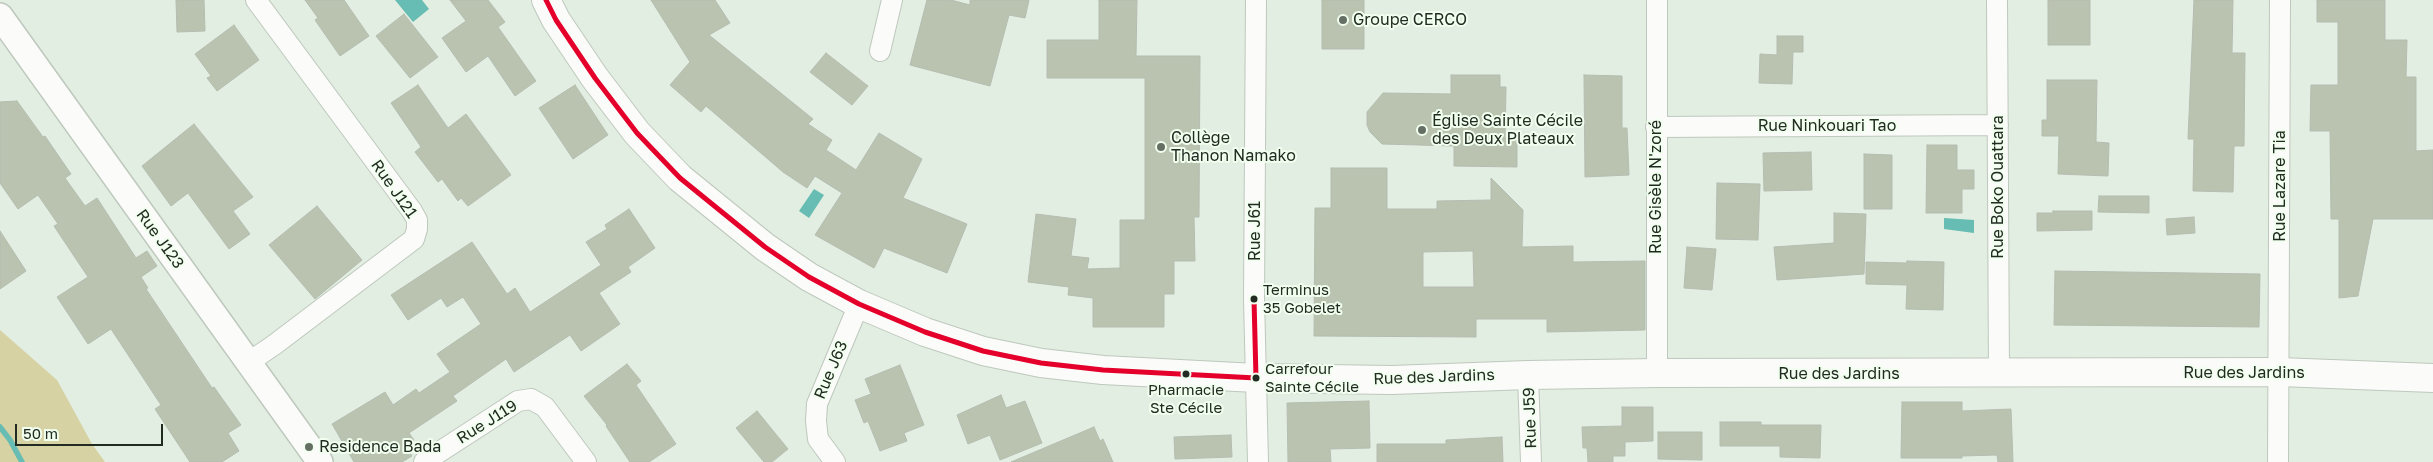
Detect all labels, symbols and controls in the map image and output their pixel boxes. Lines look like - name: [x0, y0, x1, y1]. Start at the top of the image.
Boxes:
- place label: Groupe CERCO: [1353, 10, 1467, 30]
- marker: Groupe CERCO: [1337, 14, 1349, 26]
- place label: Église Sainte Cécile des Deux Plateaux: [1432, 111, 1583, 149]
- street label: Rue Boko Ouattara: [1988, 115, 2008, 259]
- street label: Rue Ninkouari Tao: [1758, 116, 1896, 136]
- street label: Rue Gisèle N'zoré: [1646, 120, 1666, 254]
- marker: Église Sainte Cécile des Deux Plateaux: [1416, 124, 1428, 136]
- place label: Collège Thanon Namako: [1171, 128, 1296, 166]
- street label: Rue Lazare Tia: [2270, 130, 2290, 242]
- marker: Collège Thanon Namako: [1155, 141, 1167, 153]
- street label: Rue J121: [367, 156, 421, 222]
- street label: Rue J61: [1245, 201, 1265, 261]
- street label: Rue J123: [132, 206, 188, 272]
- place label: Terminus 35 Gobelet: [1263, 281, 1341, 316]
- marker: Terminus 35 Gobelet: [1249, 294, 1259, 304]
- street label: Rue J63: [810, 338, 852, 402]
- place label: Carrefour Sainte Cécile: [1265, 360, 1359, 395]
- street label: Rue des Jardins: [2183, 363, 2305, 383]
- street label: Rue des Jardins: [1778, 364, 1900, 384]
- street label: Rue des Jardins: [1373, 365, 1495, 389]
- marker: Pharmacie Ste Cécile: [1181, 369, 1191, 379]
- marker: Carrefour Sainte Cécile: [1251, 373, 1261, 383]
- place label: Pharmacie Ste Cécile: [1148, 381, 1224, 416]
- street label: Rue J59: [1519, 387, 1541, 449]
- street label: Rue J119: [453, 396, 521, 448]
- scale bar: [18, 414, 165, 446]
- text: 50 m: [23, 424, 58, 442]
- place label: Residence Bada: [319, 437, 441, 457]
- marker: Residence Bada: [303, 441, 315, 453]

